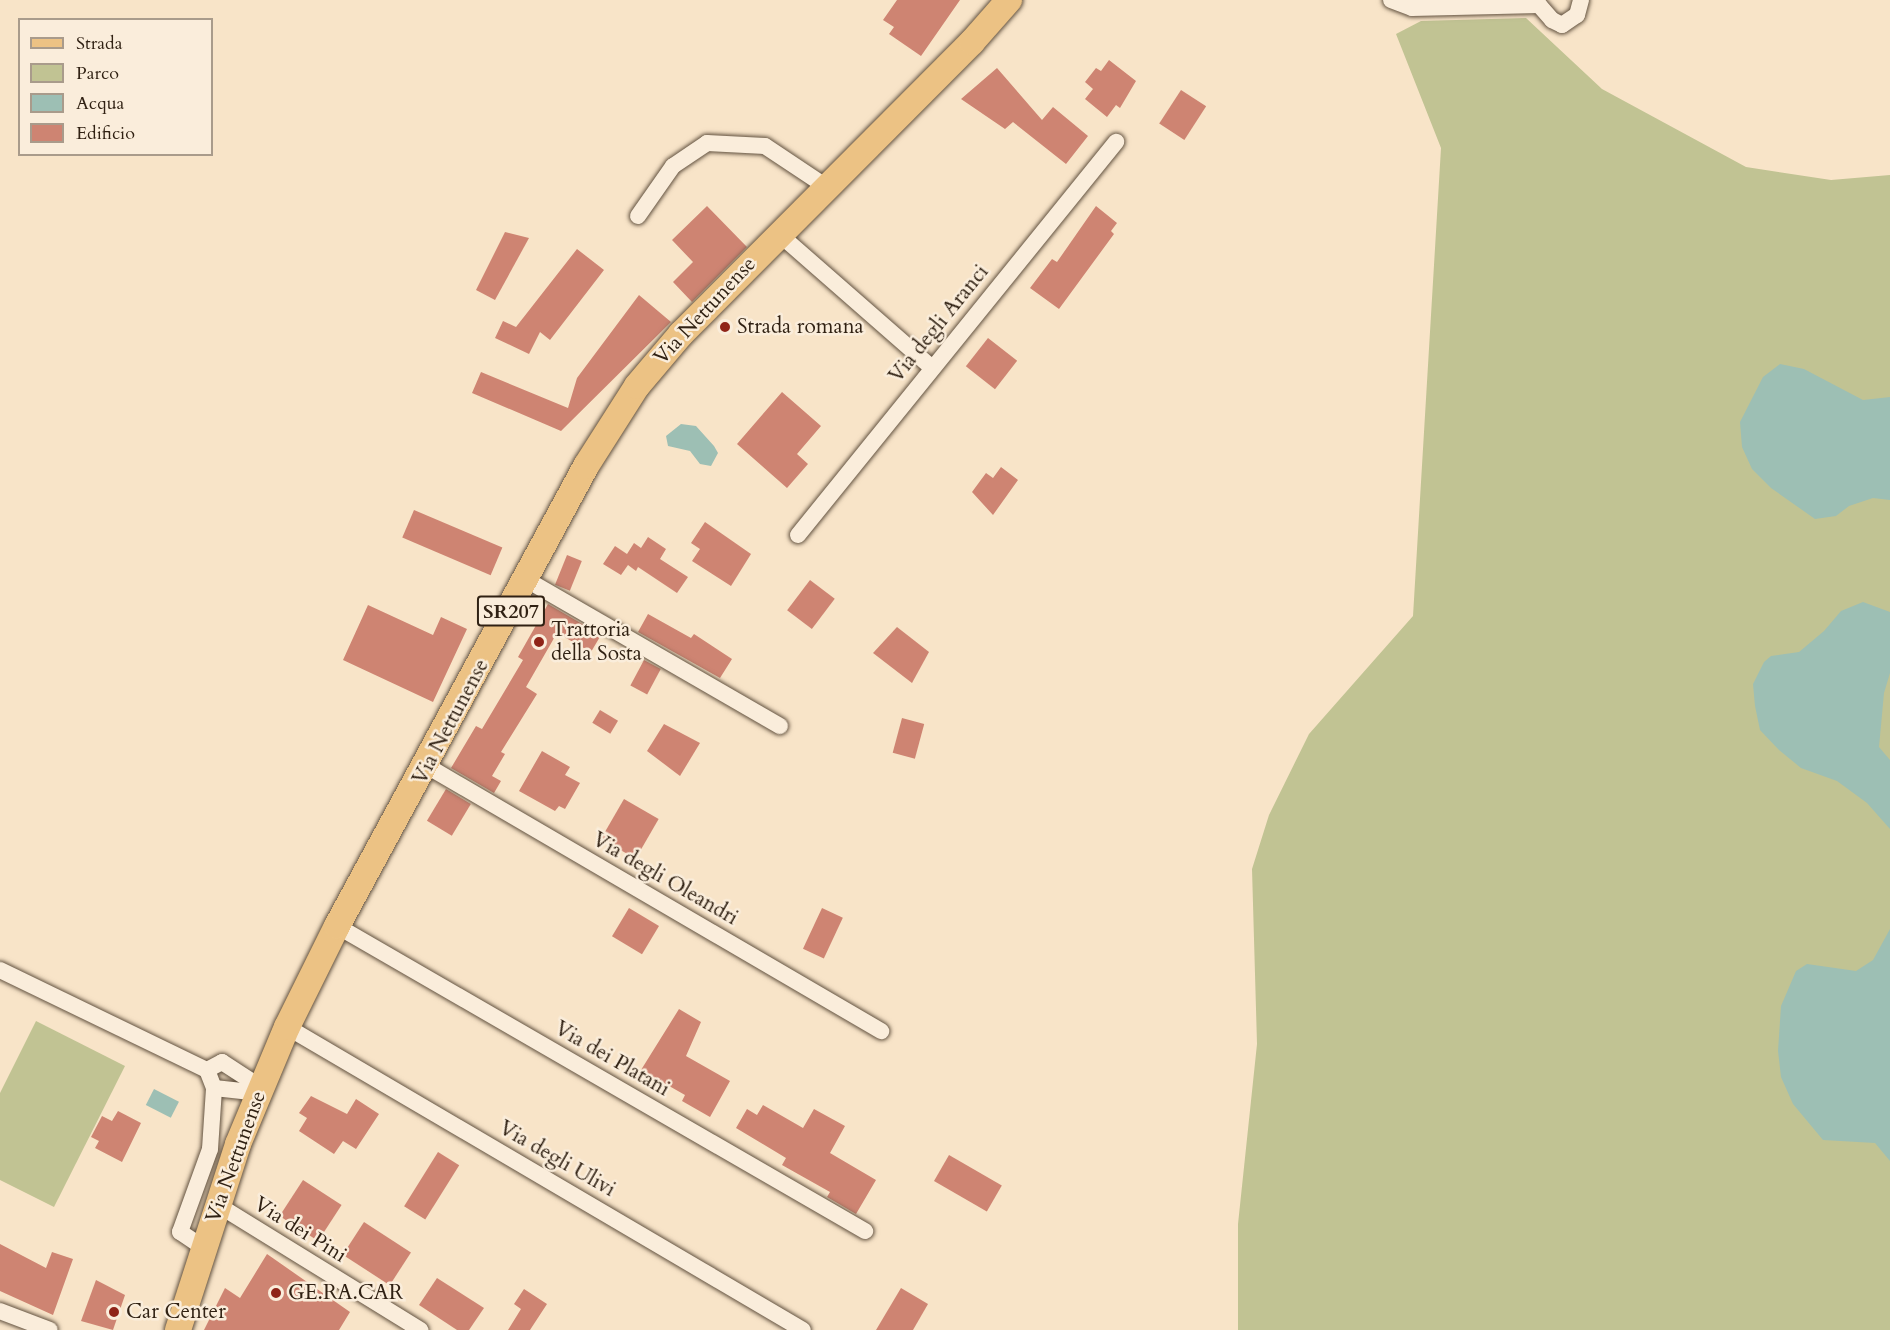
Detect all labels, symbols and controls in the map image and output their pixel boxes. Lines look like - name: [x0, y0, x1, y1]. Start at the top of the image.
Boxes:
- legend: [18, 18, 213, 156]
- text: Strada: [76, 31, 122, 56]
- text: Parco: [76, 61, 119, 86]
- text: Acqua: [76, 91, 124, 116]
- text: Edificio: [76, 121, 135, 146]
- street label: Via Nettunense: [649, 252, 761, 370]
- street label: Via degli Aranci: [884, 260, 994, 388]
- place label: Strada romana: [737, 314, 864, 340]
- marker: Strada romana: [718, 320, 732, 334]
- road number: SR207: [476, 594, 546, 628]
- place label: Trattoria della Sosta: [551, 617, 642, 667]
- marker: Trattoria della Sosta: [532, 635, 546, 649]
- street label: Via Nettunense: [407, 655, 495, 789]
- street label: Via degli Oleandri: [588, 827, 742, 931]
- street label: Via dei Platani: [550, 1016, 674, 1102]
- street label: Via Nettunense: [201, 1088, 271, 1226]
- street label: Via degli Ulivi: [494, 1116, 620, 1202]
- street label: Via dei Pini: [249, 1192, 351, 1268]
- place label: GE.RA.CAR: [288, 1280, 403, 1306]
- marker: GE.RA.CAR: [269, 1286, 283, 1300]
- place label: Car Center: [126, 1299, 226, 1325]
- marker: Car Center: [107, 1305, 121, 1319]

